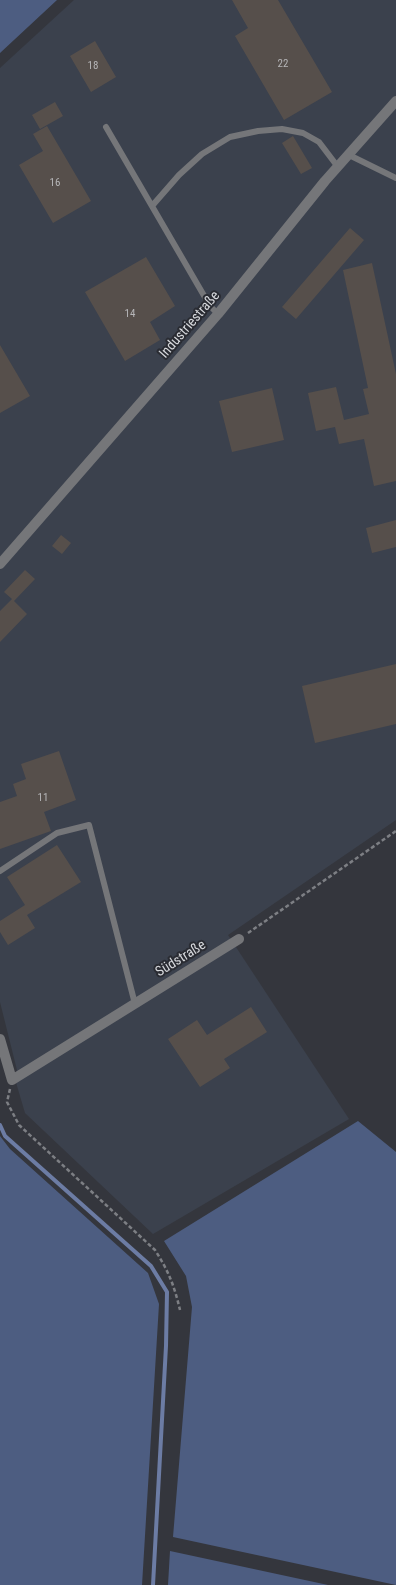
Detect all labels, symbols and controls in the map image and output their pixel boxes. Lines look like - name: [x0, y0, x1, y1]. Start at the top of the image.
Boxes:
- house number: 22: [278, 57, 288, 71]
- house number: 18: [88, 59, 98, 73]
- house number: 16: [50, 176, 60, 190]
- street label: Industriestraße: [156, 288, 224, 362]
- house number: 14: [125, 307, 135, 321]
- house number: 11: [38, 791, 48, 805]
- street label: Südstraße: [153, 937, 209, 981]

